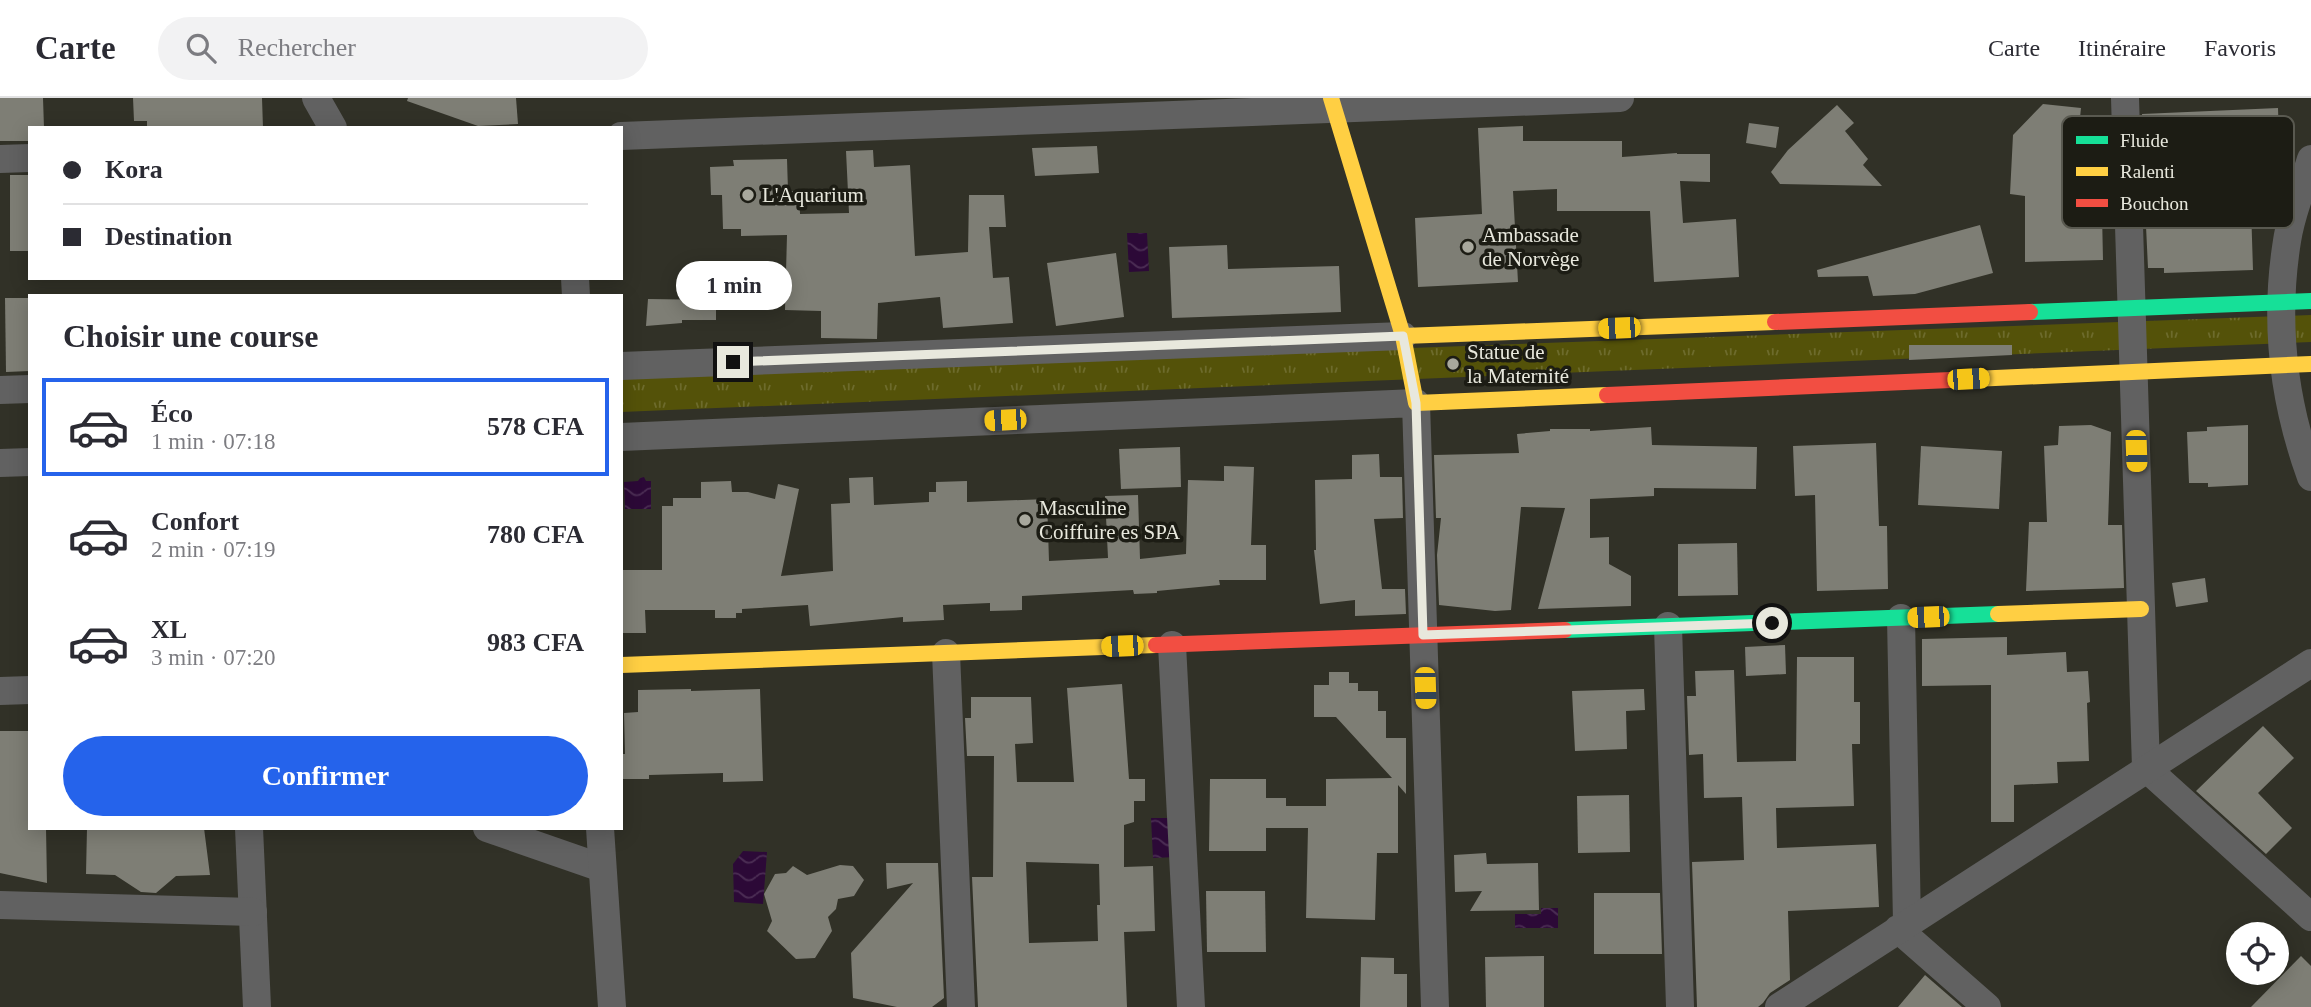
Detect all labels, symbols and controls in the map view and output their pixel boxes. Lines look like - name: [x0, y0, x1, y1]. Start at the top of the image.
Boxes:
- search box: [158, 17, 648, 80]
- icon: search: [182, 29, 220, 67]
- text: Carte: [35, 30, 116, 66]
- text: Rechercher: [238, 33, 356, 62]
- text: Carte: [1988, 35, 2040, 61]
- text: Itinéraire: [2078, 35, 2166, 61]
- text: Favoris: [2204, 35, 2276, 61]
- legend: [2062, 116, 2294, 228]
- text: Fluide: [2120, 130, 2169, 151]
- text: Kora: [105, 155, 163, 184]
- text: Ralenti: [2120, 161, 2175, 182]
- place label: L'Aquarium: [762, 183, 864, 207]
- marker: L'Aquarium: [740, 187, 756, 203]
- text: Bouchon: [2120, 193, 2189, 214]
- text: Destination: [105, 222, 232, 251]
- place label: Ambassade de Norvège: [1482, 223, 1579, 271]
- marker: Ambassade de Norvège: [1460, 239, 1476, 255]
- callout: 1 min: [675, 260, 791, 310]
- text: 1 min: [706, 273, 762, 298]
- car: [1598, 317, 1641, 339]
- text: Choisir une course: [63, 318, 318, 354]
- place label: Statue de la Maternité: [1467, 340, 1569, 388]
- route end: [717, 346, 749, 378]
- marker: Statue de la Maternité: [1445, 356, 1461, 372]
- car: [1947, 367, 1990, 391]
- icon: car: [67, 396, 130, 459]
- text: Éco: [151, 399, 193, 428]
- car: [984, 408, 1027, 432]
- text: 578 CFA: [487, 412, 584, 441]
- text: 1 min · 07:18: [151, 429, 276, 454]
- car: [2125, 430, 2148, 472]
- place label: Masculine Coiffuire es SPA: [1039, 496, 1181, 544]
- icon: car: [67, 504, 130, 567]
- text: Confort: [151, 507, 239, 536]
- marker: Masculine Coiffuire es SPA: [1017, 512, 1033, 528]
- text: 780 CFA: [487, 520, 584, 549]
- text: 2 min · 07:19: [151, 537, 276, 562]
- car: [1907, 606, 1950, 628]
- route start: [1756, 607, 1788, 639]
- icon: car: [67, 612, 130, 675]
- text: XL: [151, 615, 187, 644]
- text: 983 CFA: [487, 628, 584, 657]
- car: [1101, 635, 1144, 657]
- text: 3 min · 07:20: [151, 645, 276, 670]
- car: [1414, 667, 1437, 709]
- button: Confirmer: [63, 736, 588, 816]
- map controls: [2226, 922, 2289, 985]
- button: locate: [2226, 922, 2289, 985]

